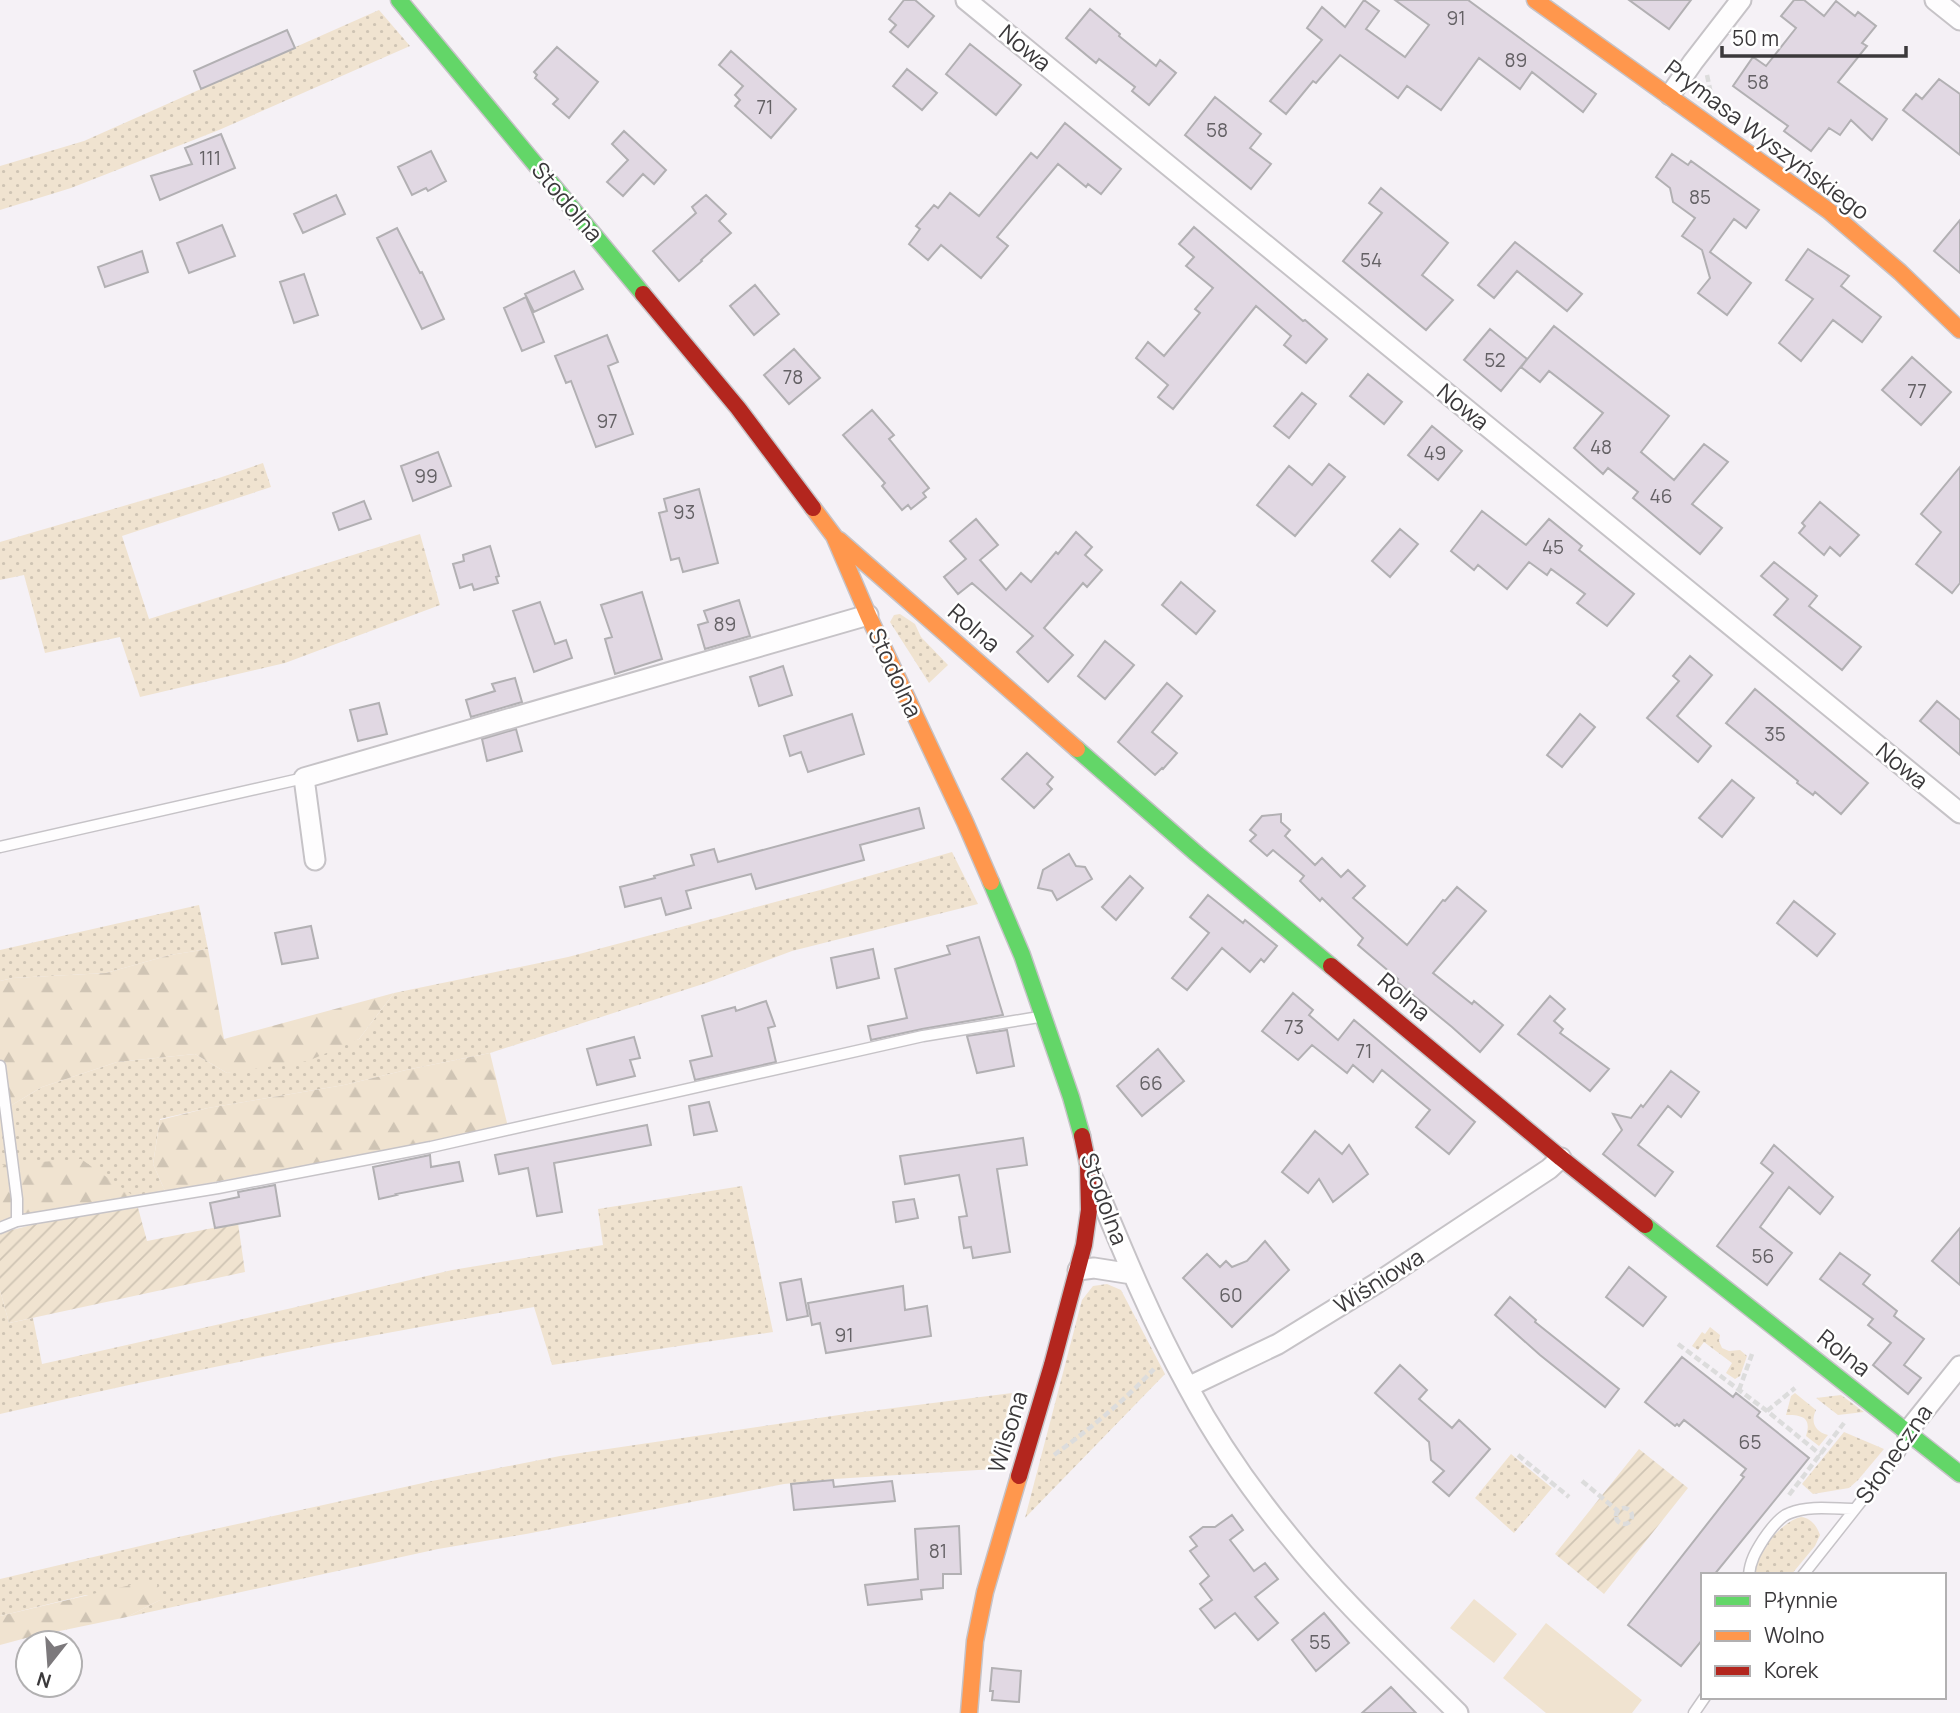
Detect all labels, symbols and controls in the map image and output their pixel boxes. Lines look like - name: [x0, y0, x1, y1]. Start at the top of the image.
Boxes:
- house number: 91: [1446, 5, 1466, 31]
- scale bar: [1722, 14, 1906, 58]
- street label: Nowa: [993, 16, 1058, 78]
- text: 50 m: [1732, 24, 1779, 52]
- house number: 89: [1505, 47, 1527, 73]
- street label: Prymasa Wyszyńskiego: [1659, 52, 1877, 227]
- house number: 58: [1747, 69, 1769, 95]
- house number: 71: [757, 94, 773, 120]
- house number: 58: [1206, 117, 1228, 143]
- house number: 111: [199, 145, 221, 171]
- street label: Stodolna: [525, 154, 611, 248]
- house number: 85: [1689, 184, 1711, 210]
- house number: 54: [1360, 247, 1382, 273]
- house number: 52: [1484, 347, 1506, 373]
- house number: 78: [783, 364, 803, 390]
- street label: Nowa: [1431, 375, 1496, 437]
- house number: 77: [1907, 378, 1927, 404]
- house number: 97: [596, 408, 618, 434]
- house number: 48: [1590, 434, 1612, 460]
- house number: 49: [1424, 440, 1446, 466]
- house number: 99: [414, 463, 438, 489]
- house number: 46: [1650, 483, 1673, 509]
- house number: 93: [673, 499, 695, 525]
- house number: 45: [1542, 534, 1564, 560]
- street label: Rolna: [942, 596, 1008, 659]
- house number: 89: [714, 611, 736, 637]
- street label: Stodolna: [861, 623, 931, 723]
- house number: 35: [1764, 721, 1786, 747]
- street label: Nowa: [1870, 734, 1935, 796]
- street label: Rolna: [1371, 965, 1438, 1028]
- house number: 73: [1284, 1014, 1304, 1040]
- house number: 71: [1356, 1038, 1372, 1064]
- house number: 66: [1139, 1070, 1163, 1096]
- street label: Stodolna: [1074, 1148, 1136, 1249]
- street label: Wiśniowa: [1327, 1240, 1430, 1320]
- house number: 56: [1752, 1243, 1774, 1269]
- house number: 60: [1219, 1282, 1243, 1308]
- street label: Rolna: [1811, 1321, 1878, 1383]
- house number: 91: [834, 1322, 854, 1348]
- street label: Wilsona: [979, 1387, 1035, 1477]
- street label: Słoneczna: [1847, 1397, 1939, 1509]
- house number: 65: [1739, 1429, 1761, 1455]
- house number: 81: [929, 1538, 947, 1564]
- legend: [1701, 1573, 1946, 1699]
- text: Płynnie: [1764, 1586, 1838, 1614]
- text: Wolno: [1764, 1621, 1825, 1649]
- north arrow: [14, 1629, 84, 1699]
- house number: 55: [1309, 1629, 1331, 1655]
- text: Korek: [1764, 1656, 1819, 1684]
- text: N: [34, 1666, 54, 1695]

